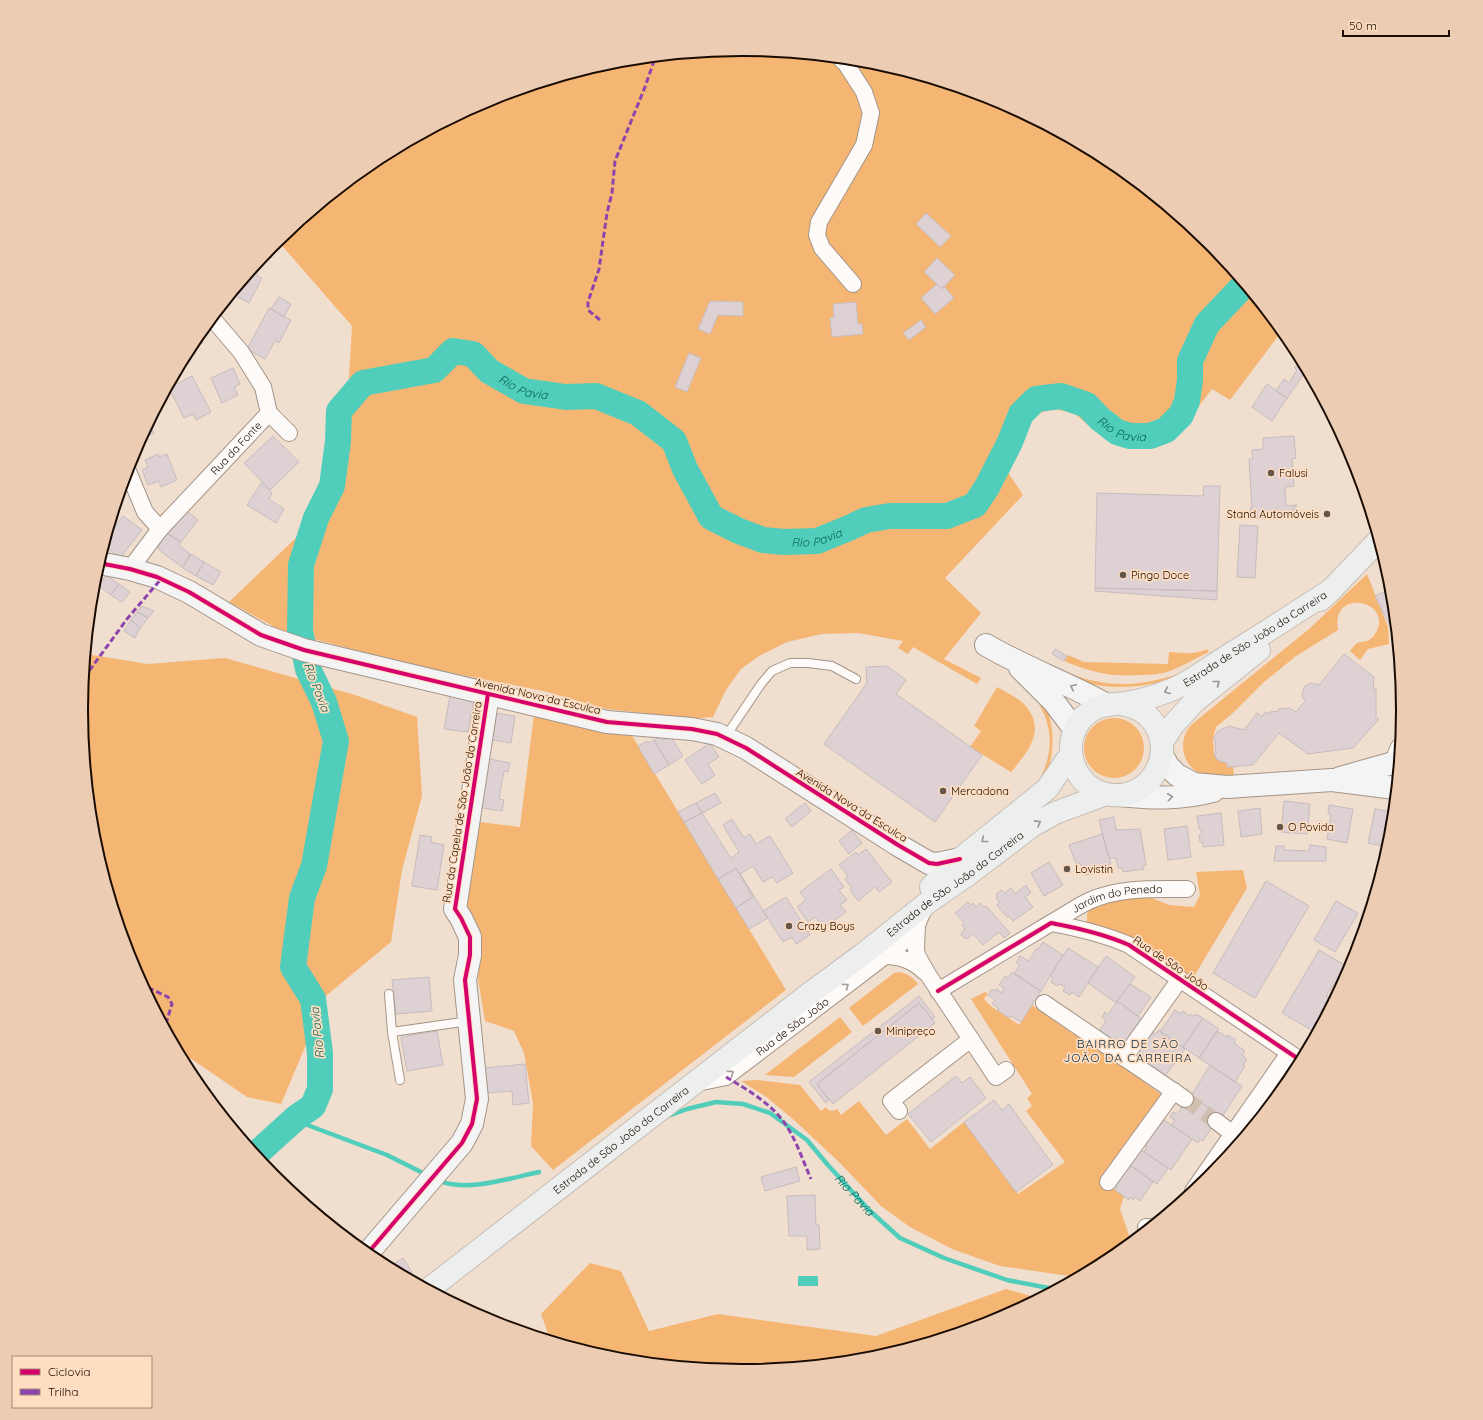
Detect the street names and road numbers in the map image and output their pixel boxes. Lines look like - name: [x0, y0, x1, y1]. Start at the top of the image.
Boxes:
- street label: Rua da Fonte: [207, 418, 265, 478]
- street label: Estrada de São João da Carreira: [1181, 588, 1329, 690]
- street label: Avenida Nova da Esculca: [474, 675, 602, 717]
- street label: Rua da Capela de São João da Carreira: [439, 700, 485, 904]
- street label: Avenida Nova da Esculca: [794, 765, 910, 845]
- street label: Estrada de São João da Carreira: [884, 828, 1026, 940]
- street label: Jardim do Penedo: [1069, 882, 1163, 916]
- street label: Rua de São João: [1131, 933, 1212, 994]
- street label: Rua de São João: [753, 994, 832, 1059]
- street label: Estrada de São João da Carreira: [550, 1083, 692, 1197]

